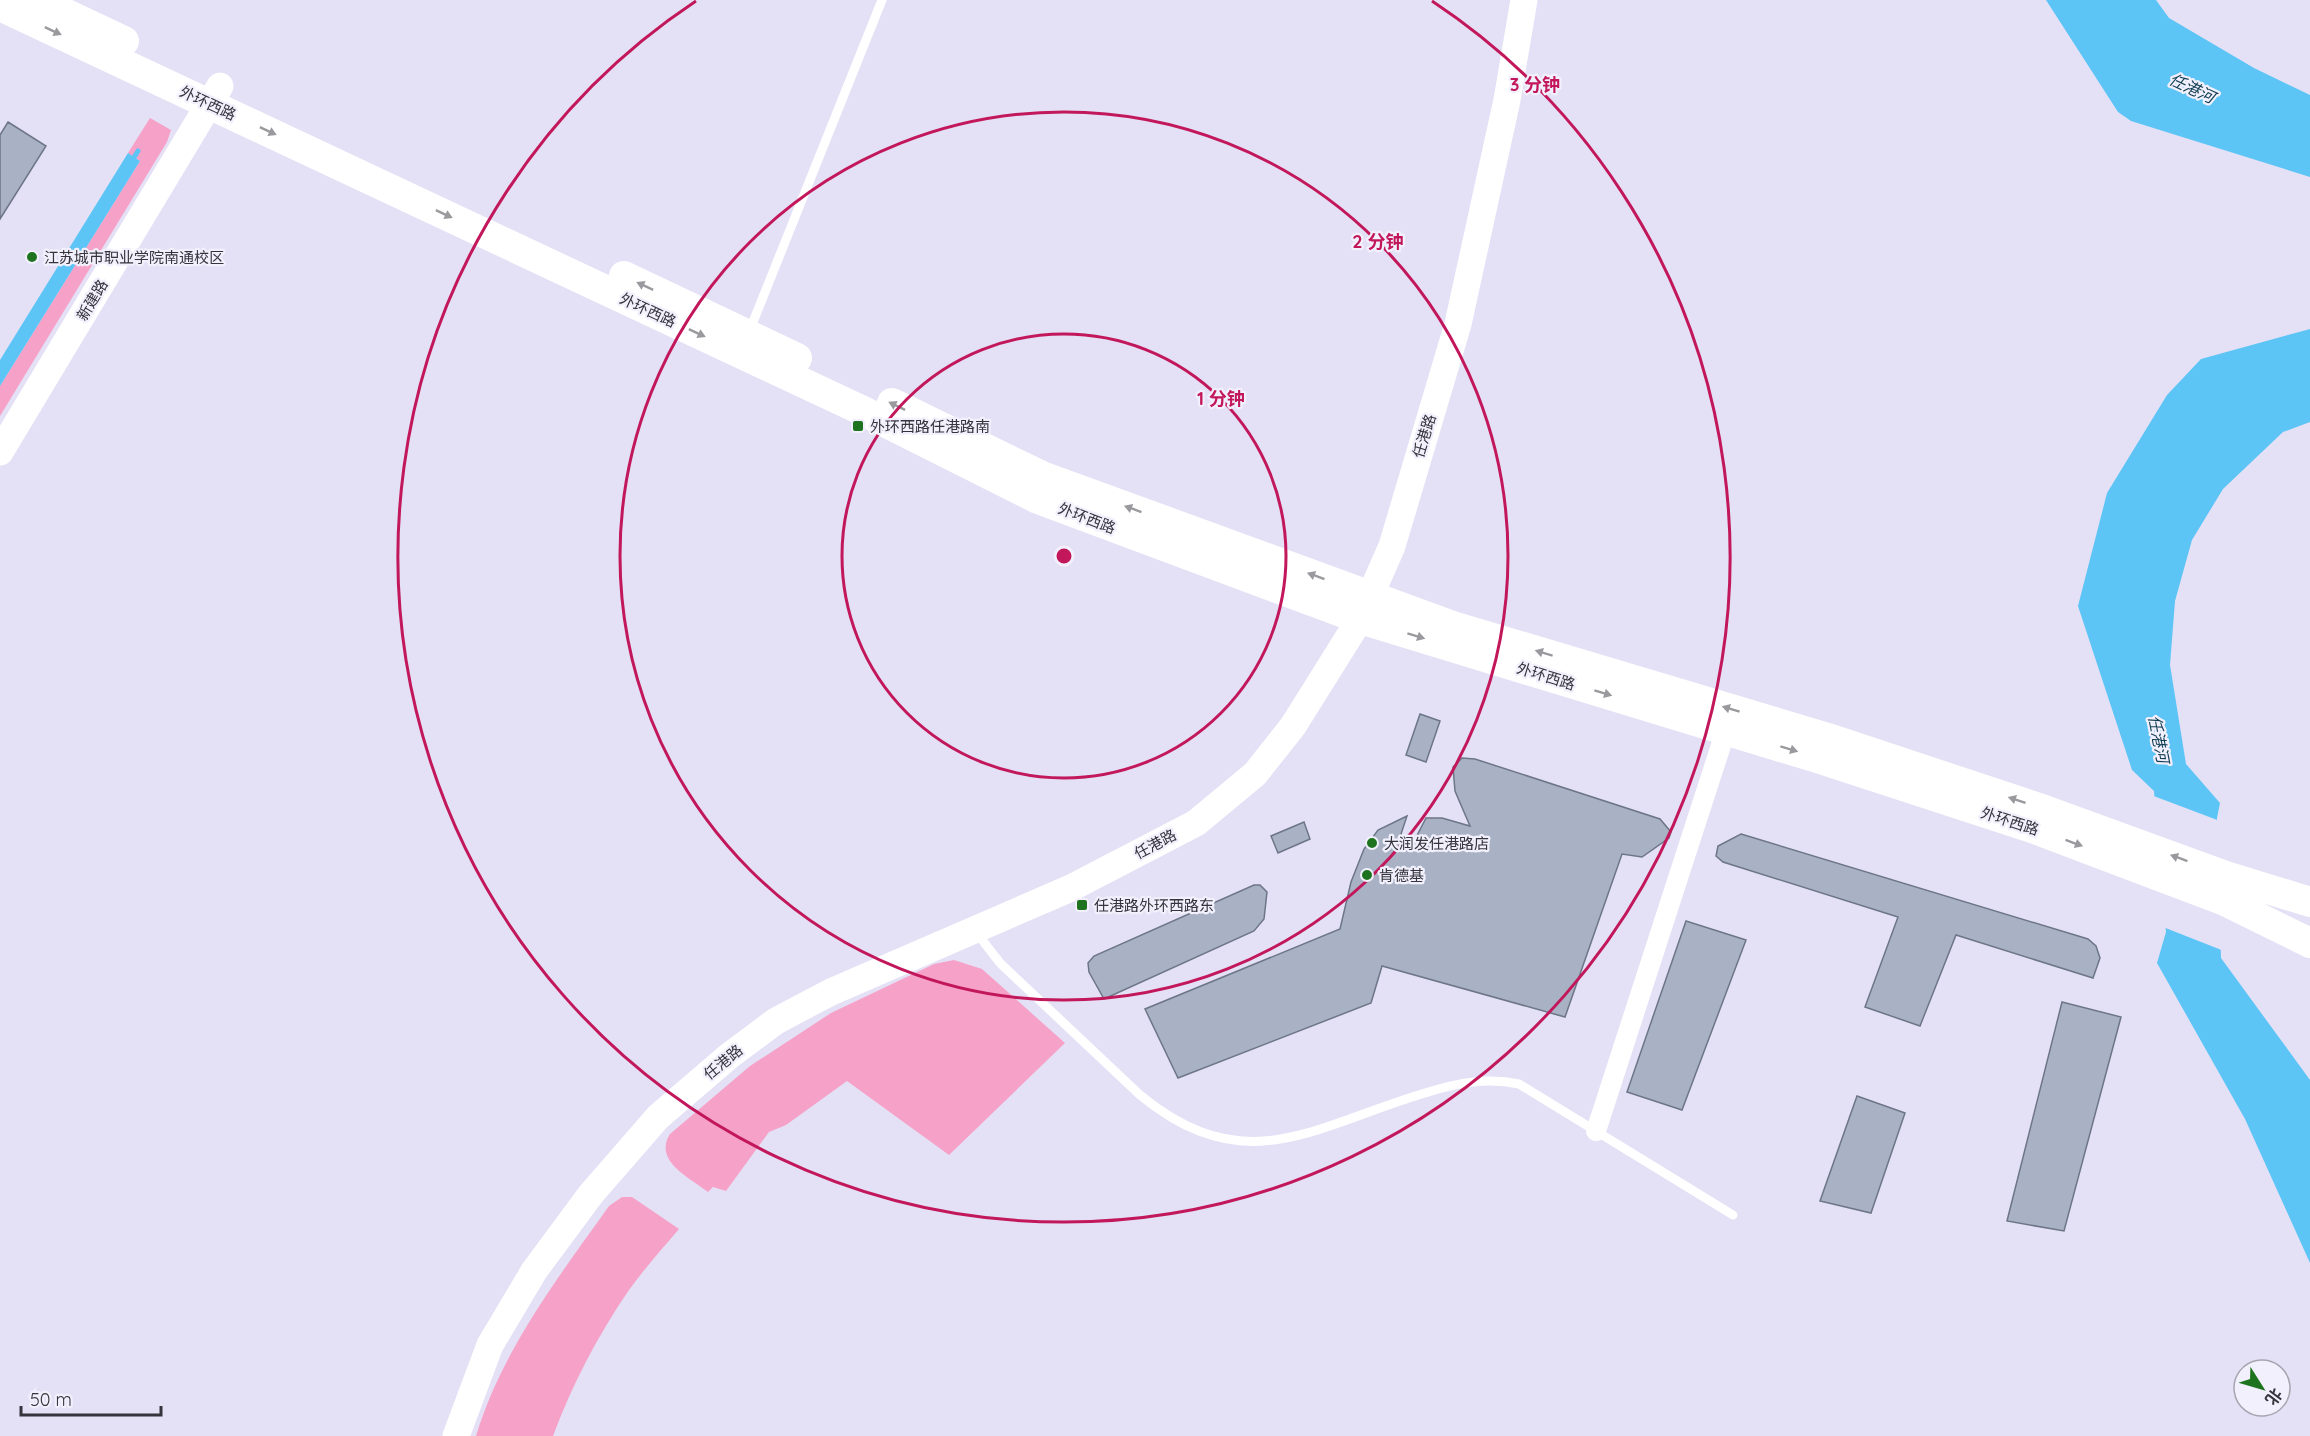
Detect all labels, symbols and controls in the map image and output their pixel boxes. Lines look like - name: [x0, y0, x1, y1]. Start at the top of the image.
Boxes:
- one-way arrow: [44, 26, 61, 35]
- water label: 任港河: [2166, 69, 2221, 108]
- text: 3 分钟: [1510, 73, 1560, 96]
- street label: 外环西路: [177, 82, 239, 124]
- one-way arrow: [259, 127, 276, 136]
- one-way arrow: [436, 210, 453, 219]
- text: 2 分钟: [1352, 230, 1404, 253]
- place label: 江苏城市职业学院南通校区: [44, 248, 224, 267]
- marker: 江苏城市职业学院南通校区: [25, 250, 39, 264]
- street label: 新建路: [72, 276, 112, 324]
- one-way arrow: [637, 281, 654, 290]
- street label: 外环西路: [617, 289, 679, 331]
- one-way arrow: [688, 328, 705, 337]
- text: 1 分钟: [1197, 387, 1245, 410]
- one-way arrow: [889, 401, 906, 410]
- street label: 任港路: [1408, 412, 1440, 460]
- place label: 外环西路任港路南: [870, 417, 990, 436]
- marker: 外环西路任港路南: [851, 419, 865, 433]
- street label: 外环西路: [1056, 498, 1118, 538]
- one-way arrow: [1124, 504, 1142, 513]
- centre of rings: [1054, 546, 1074, 566]
- one-way arrow: [1307, 571, 1325, 581]
- one-way arrow: [1407, 632, 1425, 641]
- one-way arrow: [1535, 648, 1553, 657]
- street label: 外环西路: [1515, 658, 1577, 694]
- one-way arrow: [1594, 689, 1612, 698]
- one-way arrow: [1722, 704, 1740, 713]
- water label: 任港河: [2145, 714, 2174, 767]
- one-way arrow: [1780, 745, 1798, 755]
- one-way arrow: [2008, 795, 2026, 805]
- street label: 外环西路: [1979, 803, 2041, 839]
- street label: 任港路: [1131, 825, 1179, 863]
- place label: 大润发任港路店: [1384, 834, 1489, 853]
- marker: 大润发任港路店: [1365, 836, 1379, 850]
- one-way arrow: [2065, 839, 2083, 849]
- one-way arrow: [2170, 853, 2188, 863]
- place label: 肯德基: [1379, 866, 1424, 885]
- marker: 肯德基: [1360, 868, 1374, 882]
- place label: 任港路外环西路东: [1094, 896, 1214, 915]
- marker: 任港路外环西路东: [1075, 898, 1089, 912]
- street label: 任港路: [700, 1040, 746, 1084]
- north arrow: [2232, 1358, 2292, 1418]
- scale bar: [21, 1379, 160, 1417]
- text: 北: [2261, 1385, 2287, 1409]
- text: 50 m: [30, 1388, 72, 1411]

